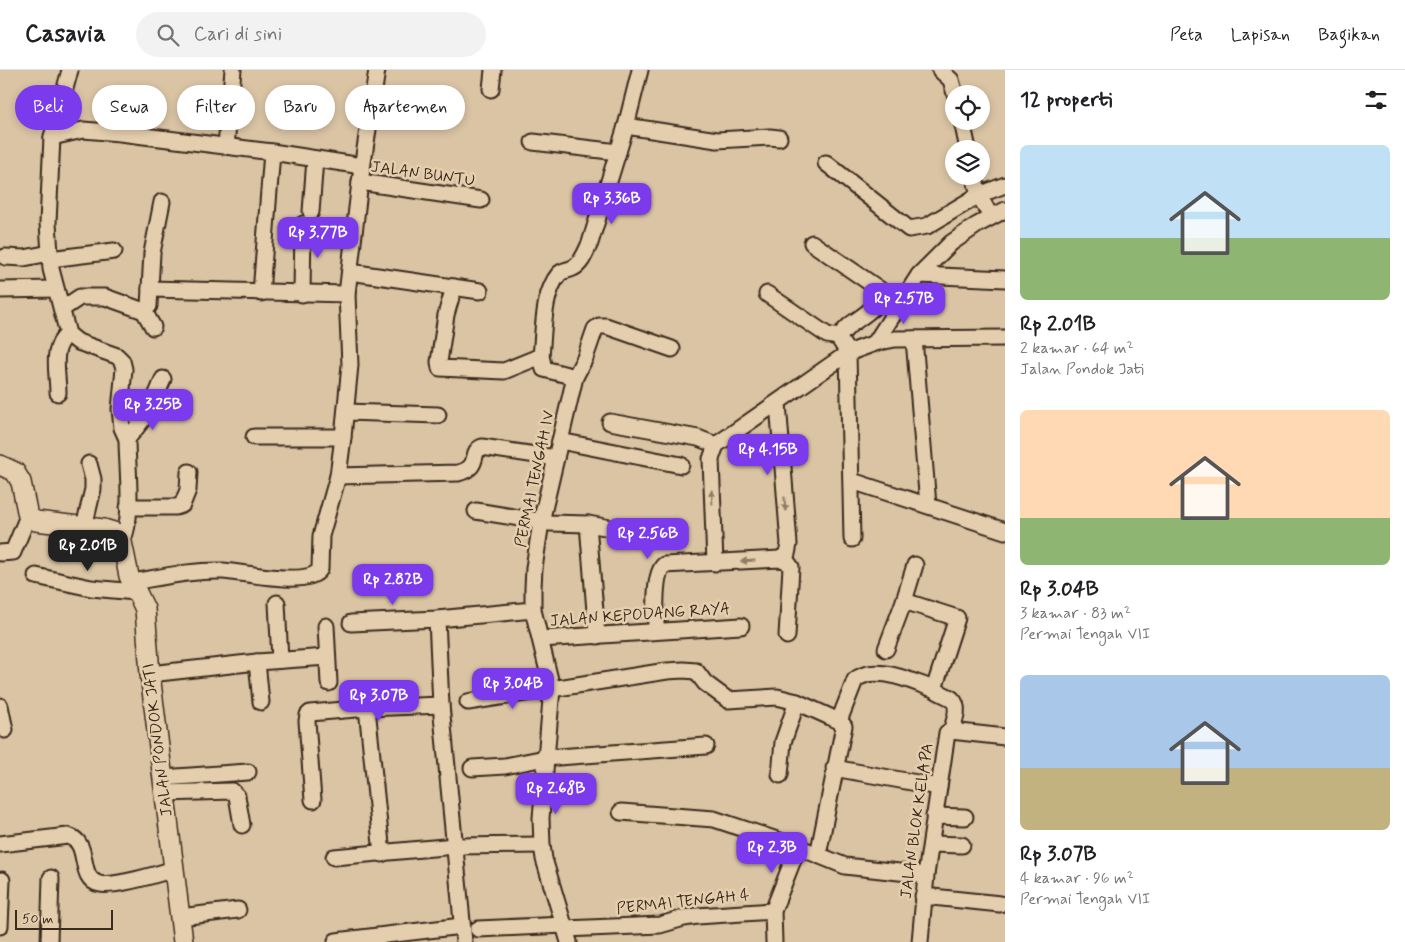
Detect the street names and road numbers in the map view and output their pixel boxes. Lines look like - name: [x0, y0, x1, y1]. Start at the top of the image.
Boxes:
- street label: JALAN BUNTU: [370, 156, 476, 192]
- street label: PERMAI TENGAH IV: [510, 409, 560, 549]
- street label: JALAN KEPODANG RAYA: [549, 598, 731, 632]
- street label: JALAN PONDOK JATI: [138, 662, 178, 818]
- street label: JALAN BLOK KELAPA: [896, 742, 938, 900]
- street label: PERMAI TENGAH 4: [616, 885, 750, 919]

